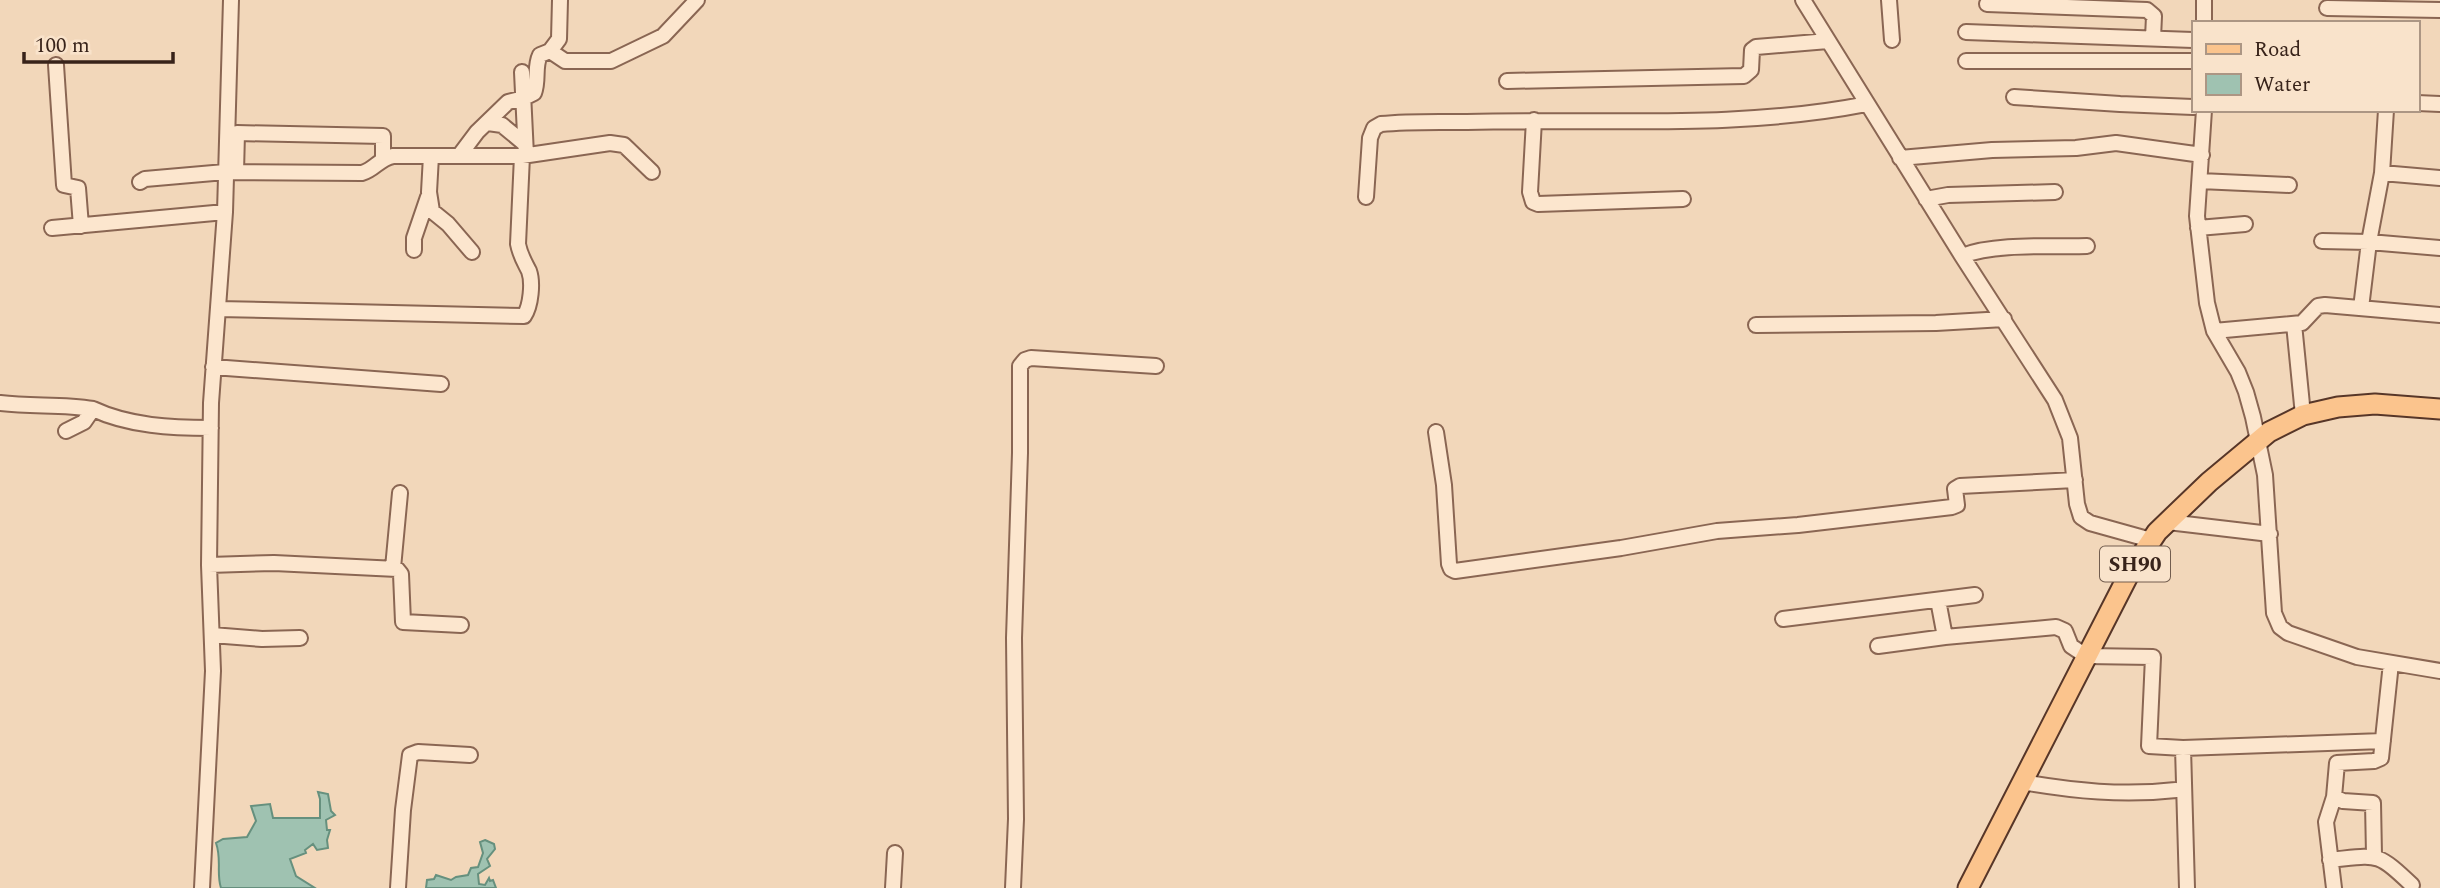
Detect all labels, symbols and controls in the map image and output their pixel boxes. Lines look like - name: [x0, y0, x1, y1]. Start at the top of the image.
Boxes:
- scale bar: [24, 21, 173, 65]
- legend: [2192, 21, 2419, 112]
- text: 100 m: [35, 30, 90, 62]
- text: Road: [2254, 34, 2301, 66]
- text: Water: [2254, 69, 2310, 101]
- road number: SH90: [2100, 546, 2170, 582]

